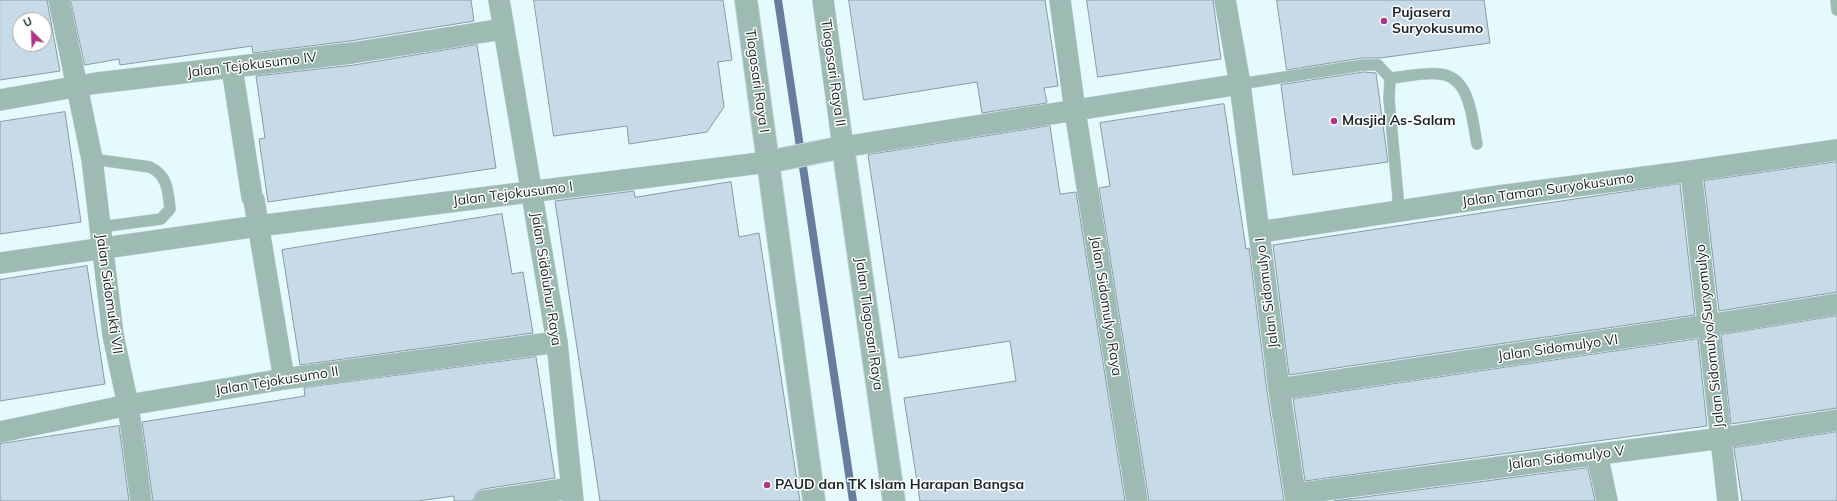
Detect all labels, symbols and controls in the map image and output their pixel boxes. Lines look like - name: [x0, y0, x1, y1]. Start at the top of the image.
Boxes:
- place label: Pujasera Suryokusumo: [1392, 5, 1483, 38]
- north arrow: [12, 12, 52, 52]
- text: U: [21, 14, 34, 30]
- marker: Pujasera Suryokusumo: [1379, 16, 1389, 26]
- street label: Tlogosari Raya II: [817, 18, 849, 128]
- street label: Tlogosari Raya I: [741, 28, 773, 134]
- street label: Jalan Tejokusumo IV: [186, 49, 318, 81]
- place label: Masjid As-Salam: [1342, 113, 1456, 129]
- marker: Masjid As-Salam: [1329, 116, 1339, 126]
- street label: Jalan Taman Suryokusumo: [1461, 170, 1635, 210]
- street label: Jalan Tejokusumo I: [452, 178, 574, 210]
- street label: Jalan Sidoluhur Raya: [527, 211, 565, 347]
- street label: Jalan Sidomukti VII: [92, 233, 126, 355]
- street label: Jalan Sidomulyo Raya: [1087, 235, 1125, 377]
- street label: Jalan Sidomulyo I: [1252, 237, 1282, 349]
- street label: Jalan Sidomulyo/Suryomulyo: [1692, 243, 1728, 429]
- street label: Jalan Tlogosari Raya: [851, 257, 887, 391]
- street label: Jalan Sidomulyo VI: [1497, 331, 1619, 365]
- street label: Jalan Tejokusumo II: [214, 363, 340, 399]
- street label: Jalan Sidomulyo V: [1507, 443, 1625, 473]
- place label: PAUD dan TK Islam Harapan Bangsa: [775, 477, 1024, 493]
- marker: PAUD dan TK Islam Harapan Bangsa: [762, 480, 772, 490]

